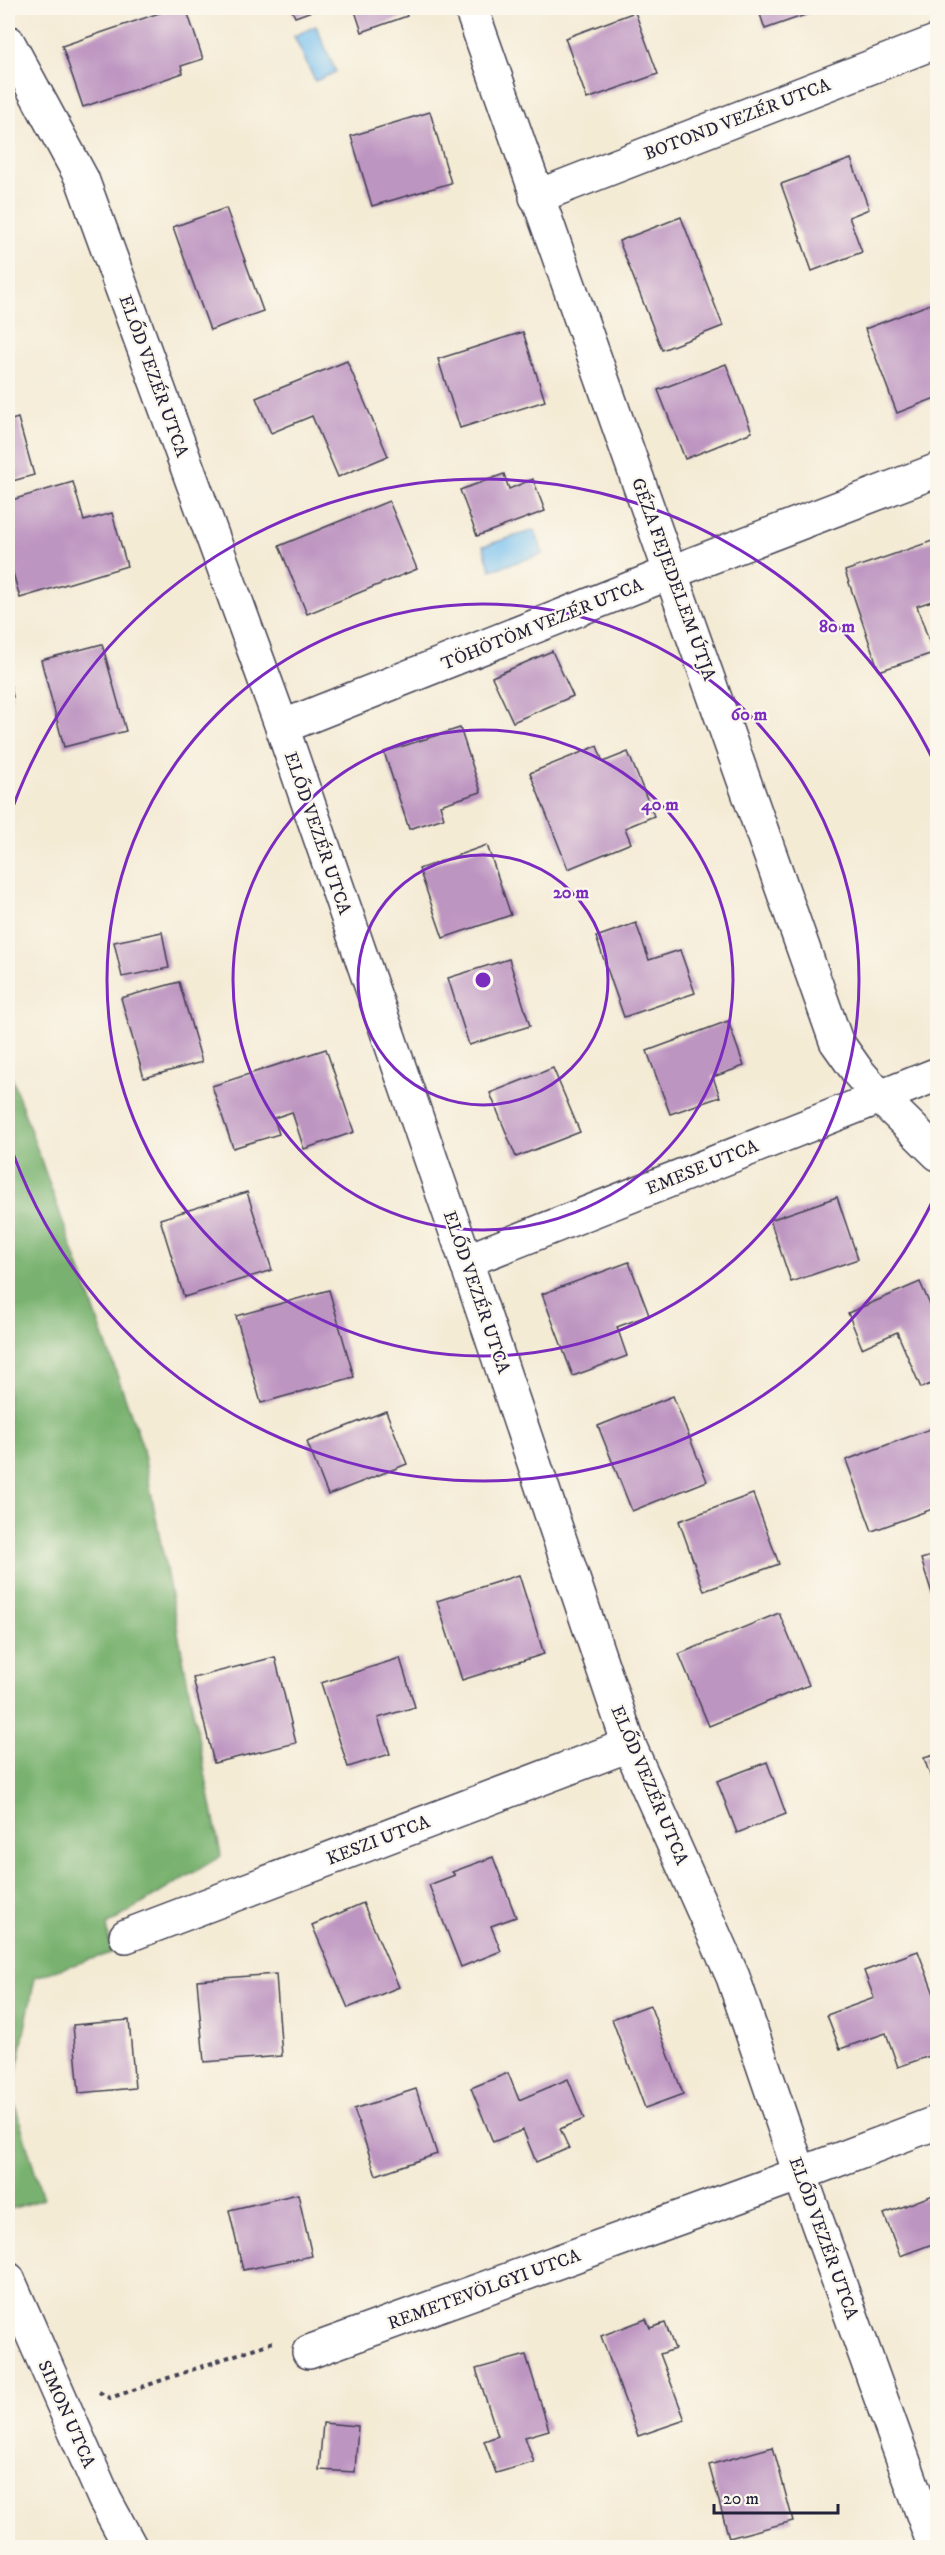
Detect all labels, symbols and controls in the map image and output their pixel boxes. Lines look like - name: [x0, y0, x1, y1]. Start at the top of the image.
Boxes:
- street label: BOTOND VEZÉR UTCA: [641, 74, 834, 166]
- street label: ELŐD VEZÉR UTCA: [114, 292, 194, 461]
- street label: GÉZA FEJEDELEM ÚTJA: [626, 475, 721, 684]
- street label: TÖHÖTÖM VEZÉR UTCA: [438, 574, 647, 676]
- text: 80 m: [819, 616, 856, 638]
- text: 60 m: [731, 704, 768, 726]
- street label: ELŐD VEZÉR UTCA: [279, 749, 356, 918]
- text: 40 m: [640, 794, 679, 816]
- text: 20 m: [553, 882, 589, 904]
- centre of rings: [473, 970, 493, 990]
- street label: EMESE UTCA: [643, 1135, 762, 1200]
- street label: ELŐD VEZÉR UTCA: [438, 1208, 515, 1377]
- street label: ELŐD VEZÉR UTCA: [606, 1702, 694, 1869]
- street label: KESZI UTCA: [324, 1811, 434, 1871]
- street label: ELŐD VEZÉR UTCA: [784, 2154, 864, 2323]
- street label: REMETEVÖLGYI UTCA: [385, 2245, 584, 2335]
- street label: SIMON UTCA: [33, 2357, 100, 2472]
- scale bar: [714, 2477, 838, 2515]
- text: 20 m: [723, 2488, 759, 2510]

